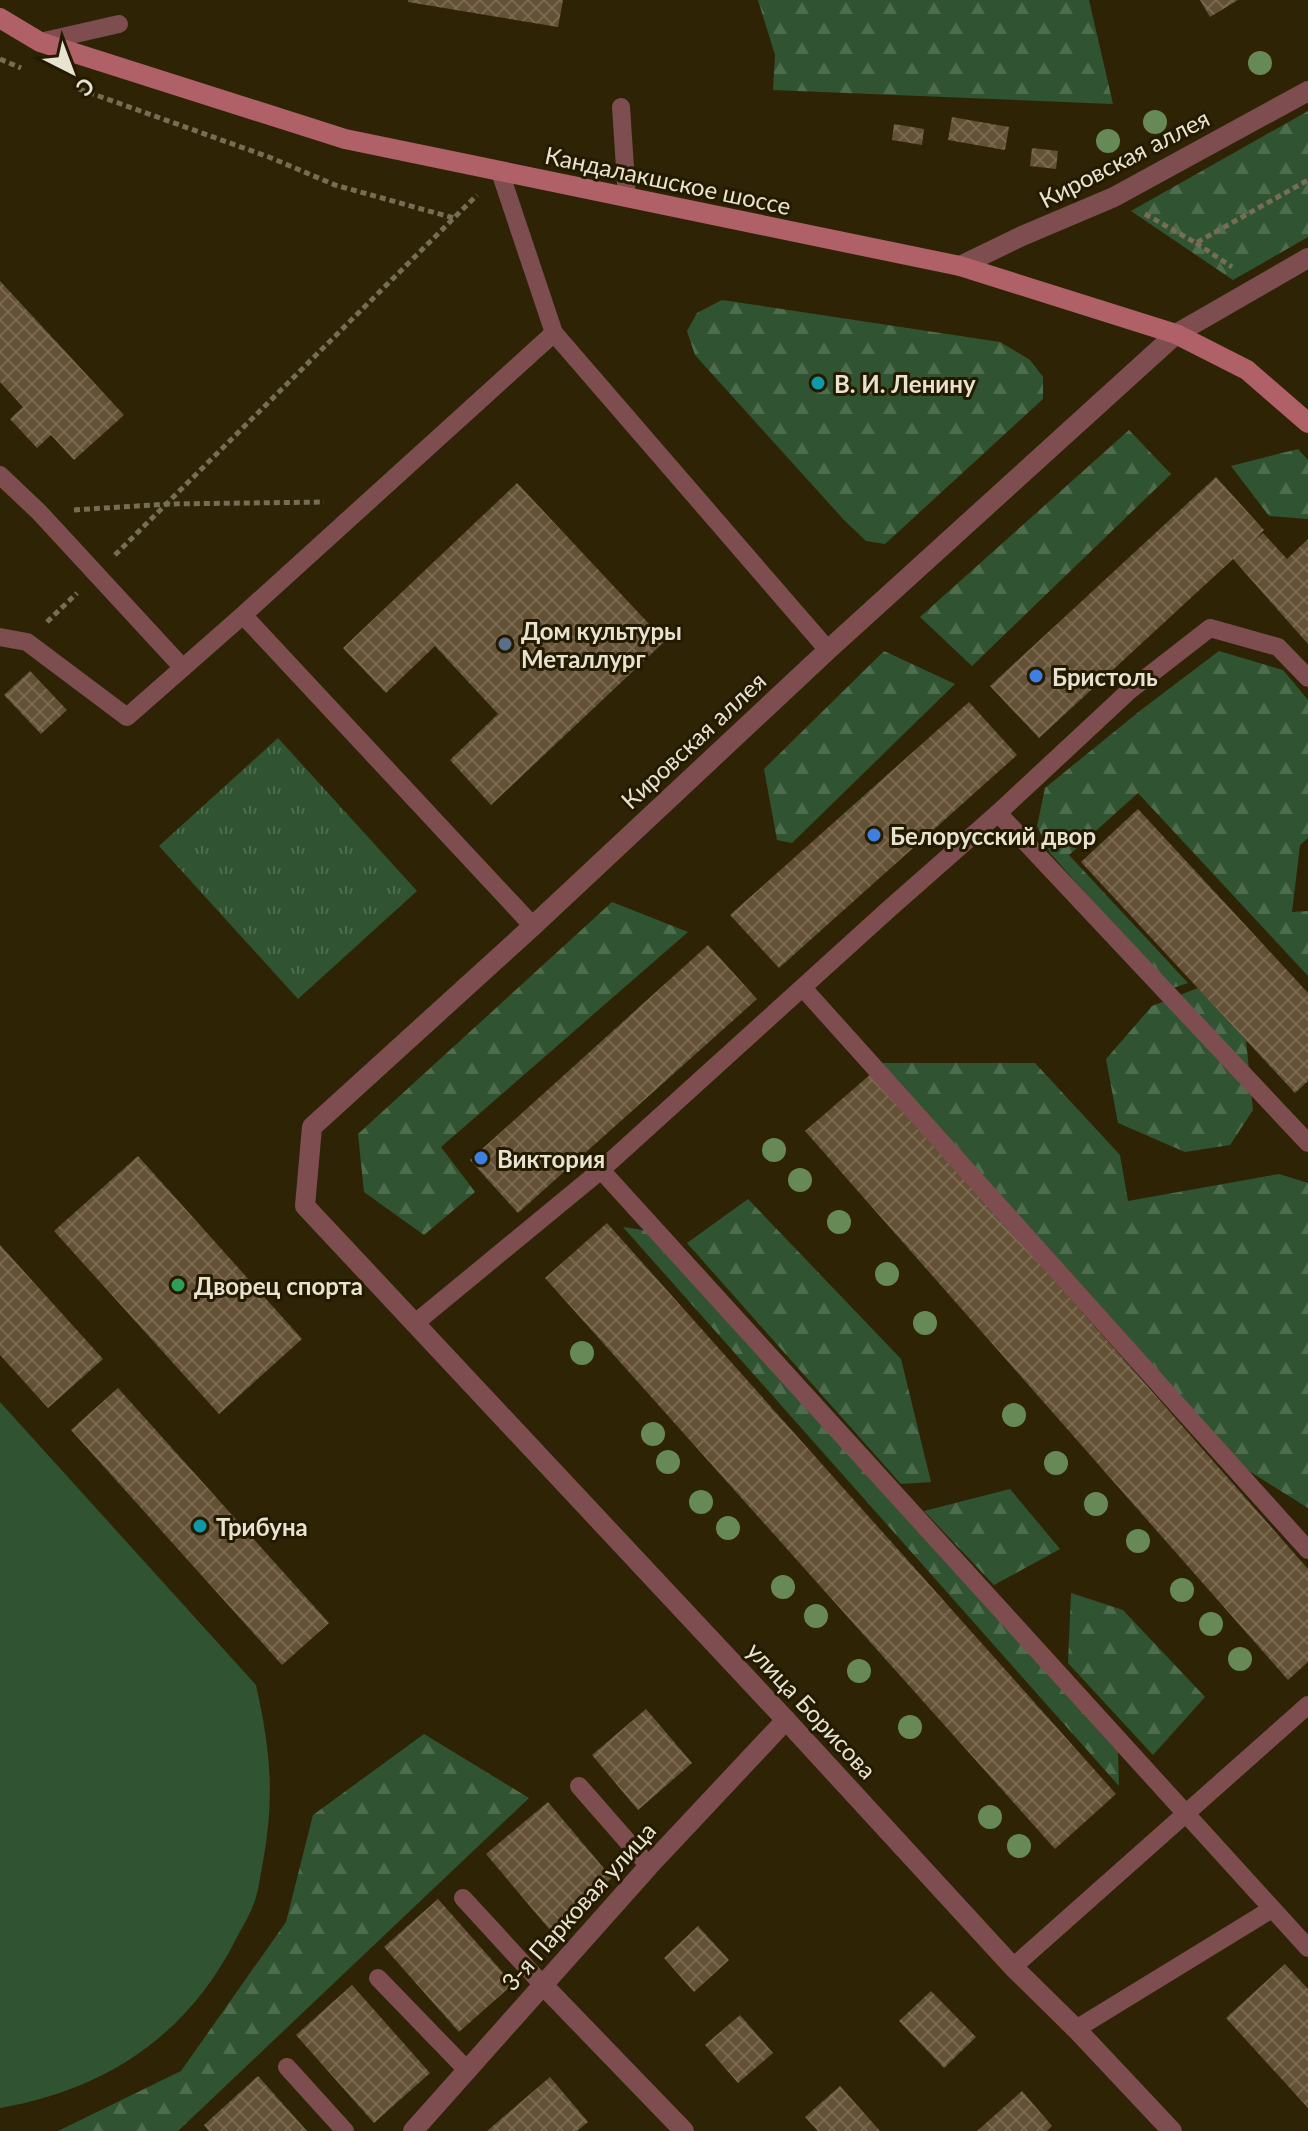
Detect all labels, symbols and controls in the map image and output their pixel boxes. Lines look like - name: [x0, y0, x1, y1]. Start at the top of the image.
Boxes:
- north arrow: [32, 32, 112, 112]
- text: С: [71, 72, 100, 102]
- street label: Кировская аллея: [1034, 103, 1214, 213]
- street label: Кандалакшское шоссе: [542, 140, 794, 220]
- place label: В. И. Ленину: [834, 369, 976, 398]
- marker: В. И. Ленину: [809, 374, 827, 392]
- place label: Дом культуры Металлург: [521, 616, 682, 673]
- marker: Дом культуры Металлург: [496, 635, 514, 653]
- place label: Бристоль: [1052, 662, 1158, 691]
- street label: Кировская аллея: [615, 666, 771, 814]
- marker: Бристоль: [1027, 667, 1045, 685]
- place label: Белорусский двор: [890, 821, 1096, 850]
- marker: Белорусский двор: [865, 826, 883, 844]
- place label: Виктория: [497, 1144, 605, 1173]
- marker: Виктория: [472, 1149, 490, 1167]
- place label: Дворец спорта: [194, 1271, 363, 1300]
- marker: Дворец спорта: [169, 1276, 187, 1294]
- place label: Трибуна: [216, 1512, 308, 1541]
- marker: Трибуна: [191, 1517, 209, 1535]
- street label: улица Борисова: [741, 1636, 883, 1784]
- street label: 3-я Парковая улица: [495, 1816, 661, 1996]

